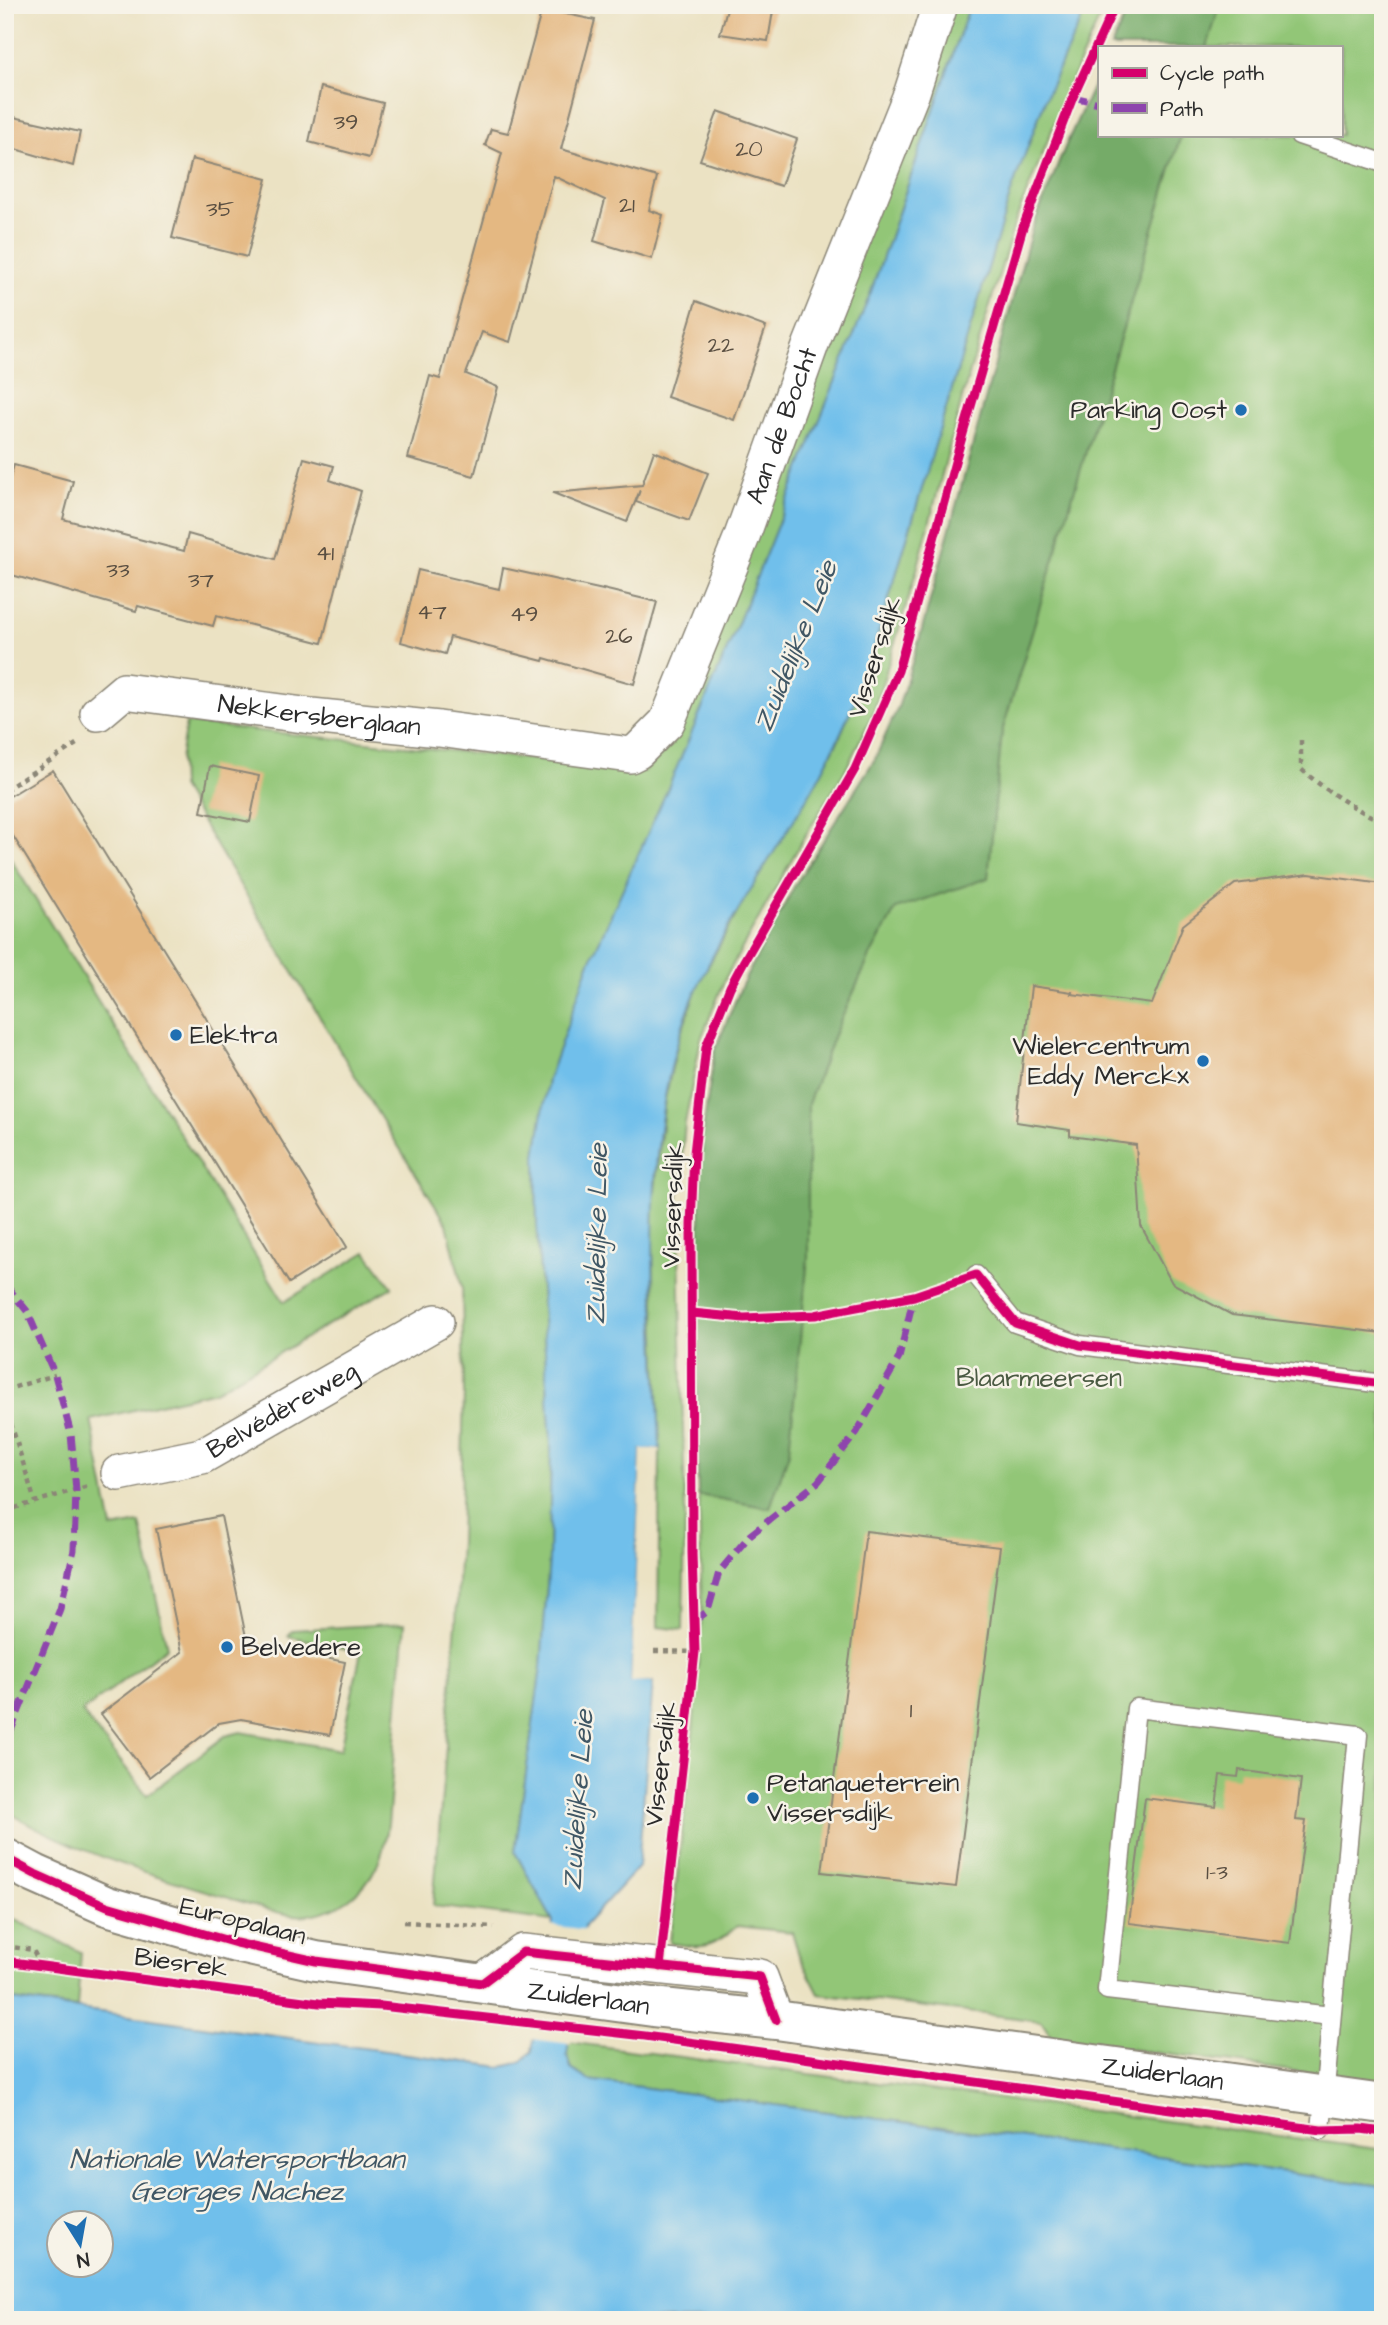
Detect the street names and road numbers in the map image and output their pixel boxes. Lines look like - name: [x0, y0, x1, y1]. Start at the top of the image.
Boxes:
- street label: Aan de Bocht: [737, 342, 827, 509]
- street label: Vissersdijk: [838, 592, 912, 722]
- street label: Nekkersberglaan: [216, 686, 422, 745]
- street label: Vissersdijk: [653, 1142, 693, 1268]
- street label: Belvédèreweg: [200, 1353, 365, 1468]
- street label: Vissersdijk: [635, 1699, 687, 1829]
- street label: Europalaan: [176, 1888, 310, 1954]
- street label: Biesrek: [132, 1939, 230, 1987]
- street label: Zuiderlaan: [525, 1972, 652, 2024]
- street label: Zuiderlaan: [1099, 2047, 1226, 2100]

